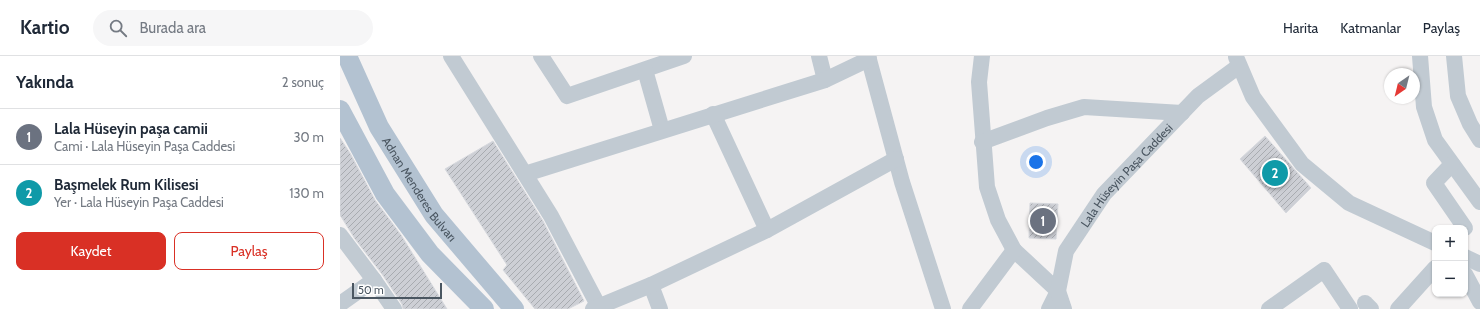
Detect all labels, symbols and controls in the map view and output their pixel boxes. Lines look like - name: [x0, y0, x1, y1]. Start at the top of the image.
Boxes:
- search box: [93, 10, 373, 46]
- text: Kartio: [20, 16, 69, 39]
- icon: search: [107, 17, 129, 39]
- text: Burada ara: [139, 19, 206, 37]
- text: Harita: [1283, 19, 1318, 37]
- text: Katmanlar: [1340, 19, 1401, 37]
- text: Paylaş: [1423, 19, 1460, 37]
- north arrow: [1384, 68, 1420, 104]
- text: Yakında: [16, 72, 74, 92]
- text: 2 sonuç: [282, 74, 324, 90]
- text: Lala Hüseyin paşa camii: [54, 120, 208, 138]
- street label: Lala Hüseyin Paşa Caddesi: [1077, 120, 1175, 230]
- text: 1: [27, 129, 31, 145]
- text: 30 m: [294, 129, 324, 145]
- street label: Adnan Menderes Bulvarı: [379, 134, 460, 244]
- text: Cami · Lala Hüseyin Paşa Caddesi: [54, 138, 235, 154]
- your location: [1026, 152, 1046, 172]
- pin: 2: [1262, 158, 1288, 188]
- text: Başmelek Rum Kilisesi: [54, 176, 199, 194]
- text: 2: [26, 185, 32, 201]
- text: 130 m: [289, 185, 324, 201]
- text: Yer · Lala Hüseyin Paşa Caddesi: [54, 194, 224, 210]
- pin: 1: [1030, 206, 1056, 236]
- map controls: [1432, 225, 1468, 297]
- button: +: [1432, 225, 1468, 261]
- button: Kaydet: [16, 232, 166, 270]
- button: Paylaş: [174, 232, 324, 270]
- button: −: [1432, 261, 1468, 297]
- scale bar: [352, 281, 442, 300]
- text: 50 m: [358, 283, 384, 297]

